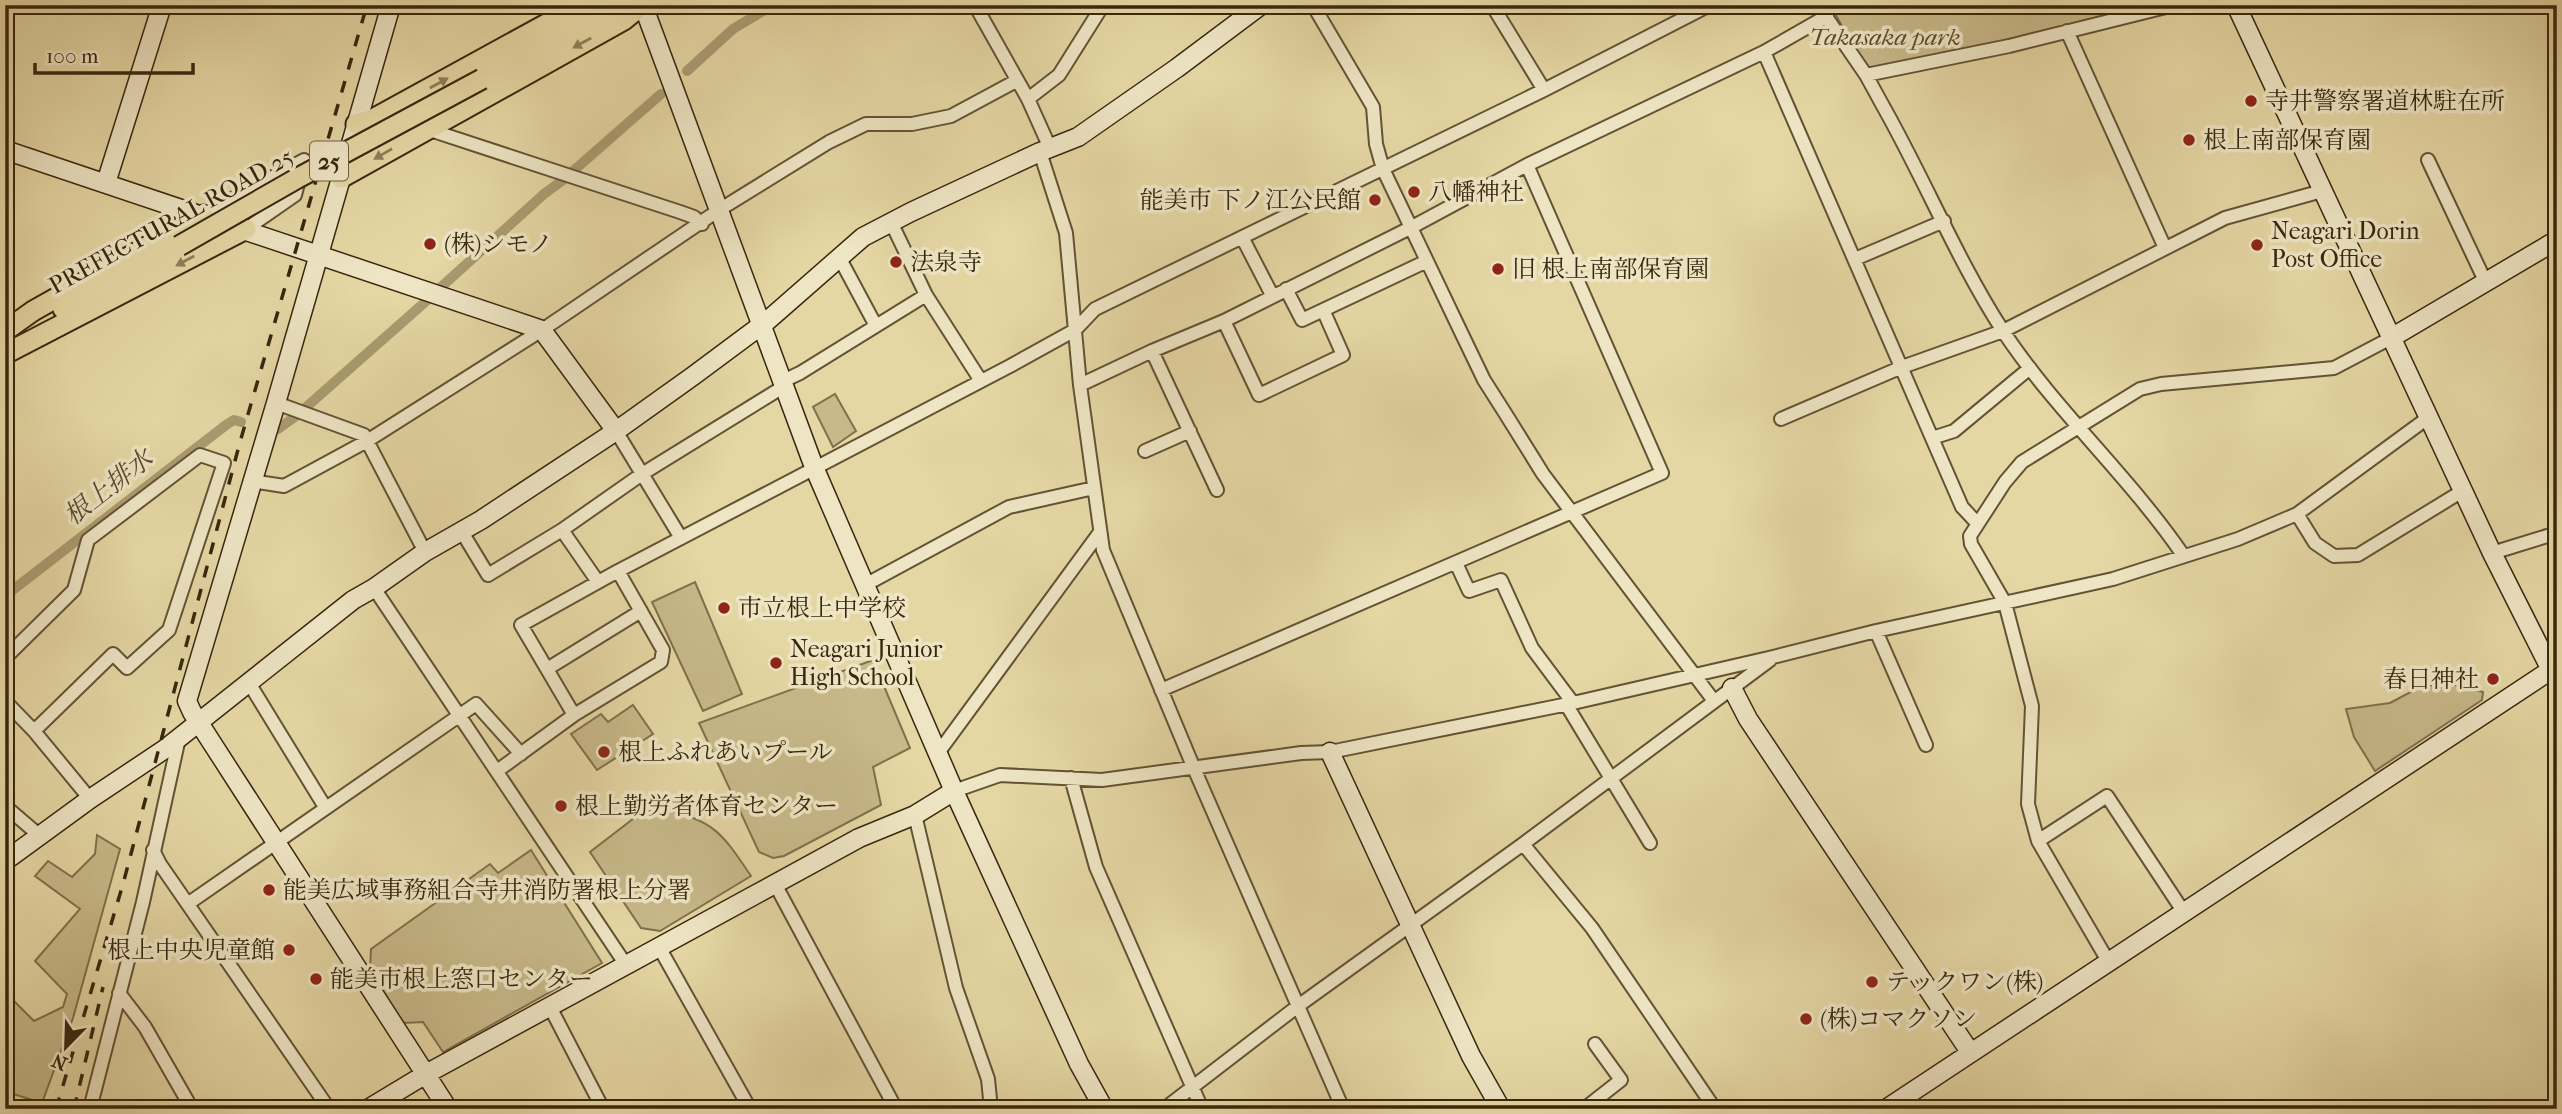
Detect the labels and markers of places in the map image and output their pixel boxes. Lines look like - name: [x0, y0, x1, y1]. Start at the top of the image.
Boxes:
- place label: 寺井警察署道林駐在所: [2265, 87, 2505, 115]
- marker: 寺井警察署道林駐在所: [2243, 93, 2259, 109]
- place label: 根上南部保育園: [2203, 126, 2371, 154]
- marker: 根上南部保育園: [2181, 132, 2197, 148]
- place label: 八幡神社: [1428, 178, 1524, 206]
- marker: 八幡神社: [1406, 184, 1422, 200]
- place label: 能美市 下ノ江公民館: [1140, 186, 1361, 214]
- marker: 能美市 下ノ江公民館: [1367, 192, 1383, 208]
- place label: Neagari Dorin Post Office: [2271, 217, 2420, 273]
- place label: (株)シモノ: [444, 230, 553, 258]
- marker: (株)シモノ: [422, 236, 438, 252]
- marker: Neagari Dorin Post Office: [2249, 237, 2265, 253]
- place label: 法泉寺: [910, 248, 982, 276]
- marker: 法泉寺: [888, 254, 904, 270]
- place label: 旧 根上南部保育園: [1512, 255, 1709, 283]
- marker: 旧 根上南部保育園: [1490, 261, 1506, 277]
- place label: 市立根上中学校: [738, 594, 906, 622]
- marker: 市立根上中学校: [716, 600, 732, 616]
- place label: Neagari Junior High School: [790, 635, 943, 691]
- marker: Neagari Junior High School: [768, 655, 784, 671]
- place label: 春日神社: [2383, 665, 2479, 693]
- marker: 春日神社: [2485, 671, 2501, 687]
- place label: 根上ふれあいプール: [618, 738, 833, 766]
- marker: 根上ふれあいプール: [596, 744, 612, 760]
- place label: 根上勤労者体育センター: [575, 792, 838, 820]
- marker: 根上勤労者体育センター: [553, 798, 569, 814]
- place label: 能美広域事務組合寺井消防署根上分署: [283, 876, 691, 904]
- marker: 能美広域事務組合寺井消防署根上分署: [261, 882, 277, 898]
- place label: 根上中央児童館: [107, 936, 275, 964]
- marker: 根上中央児童館: [281, 942, 297, 958]
- place label: 能美市根上窓口センター: [330, 965, 593, 993]
- place label: テックワン(株): [1886, 968, 2043, 996]
- marker: 能美市根上窓口センター: [308, 971, 324, 987]
- marker: テックワン(株): [1864, 974, 1880, 990]
- place label: (株)コマクソン: [1820, 1005, 1977, 1033]
- marker: (株)コマクソン: [1798, 1011, 1814, 1027]

